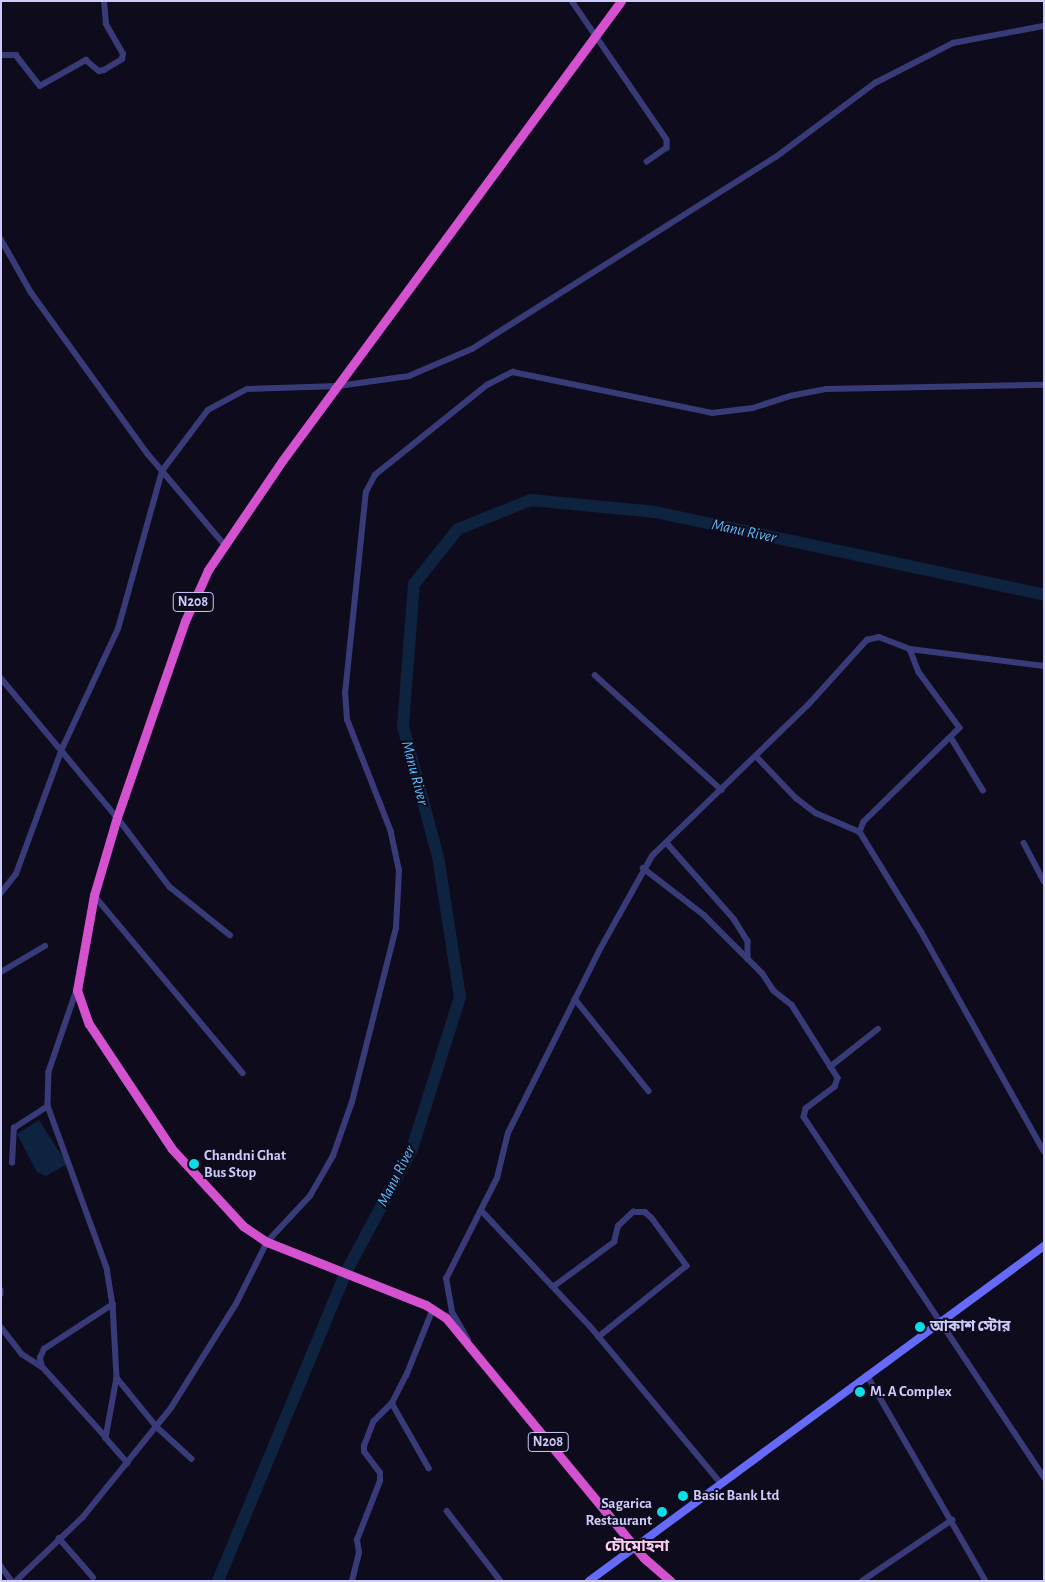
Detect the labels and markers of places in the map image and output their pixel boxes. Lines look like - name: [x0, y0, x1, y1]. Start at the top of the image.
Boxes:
- place label: Chandni Ghat Bus Stop: [204, 1146, 286, 1181]
- marker: Chandni Ghat Bus Stop: [188, 1158, 200, 1170]
- place label: আকাশ স্টোর: [930, 1318, 1010, 1336]
- marker: আকাশ স্টোর: [914, 1321, 926, 1333]
- place label: M. A Complex: [870, 1383, 952, 1401]
- marker: M. A Complex: [854, 1386, 866, 1398]
- place label: Basic Bank Ltd: [693, 1487, 779, 1505]
- marker: Basic Bank Ltd: [677, 1490, 689, 1502]
- place label: Sagarica Restaurant: [586, 1494, 652, 1529]
- marker: Sagarica Restaurant: [656, 1506, 668, 1518]

